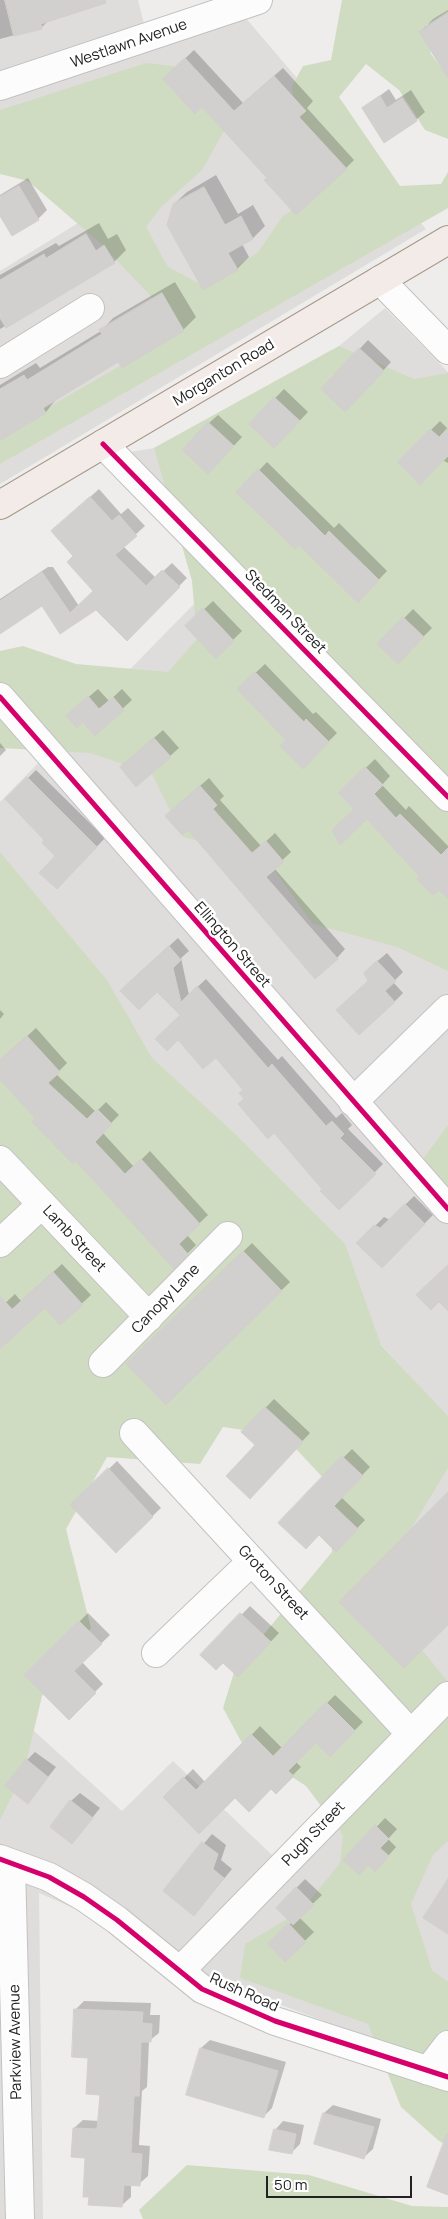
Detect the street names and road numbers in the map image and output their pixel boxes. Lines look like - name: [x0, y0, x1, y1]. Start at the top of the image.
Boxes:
- street label: Westlawn Avenue: [68, 16, 190, 72]
- street label: Morganton Road: [170, 336, 278, 410]
- street label: Stedman Street: [240, 566, 330, 658]
- street label: Ellington Street: [190, 899, 274, 991]
- street label: Lamb Street: [39, 1202, 109, 1276]
- street label: Canopy Lane: [128, 1260, 204, 1338]
- street label: Groton Street: [234, 1542, 312, 1624]
- street label: Pugh Street: [279, 1798, 349, 1870]
- street label: Rush Road: [207, 1970, 281, 2016]
- street label: Parkview Avenue: [6, 1984, 26, 2100]

